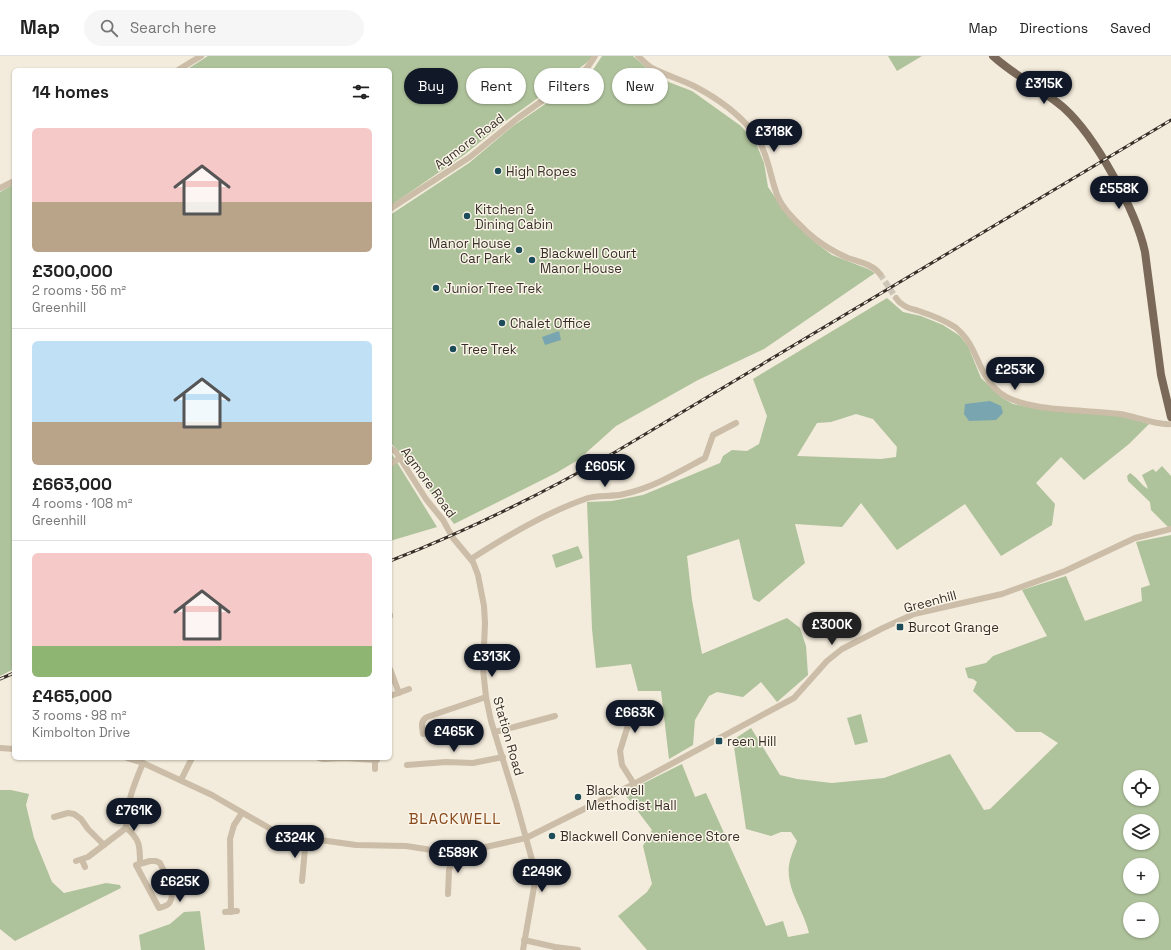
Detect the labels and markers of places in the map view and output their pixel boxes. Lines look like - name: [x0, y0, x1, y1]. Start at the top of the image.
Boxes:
- pin: £315K: [1016, 71, 1072, 105]
- pin: £318K: [746, 119, 802, 153]
- place label: High Ropes: [506, 163, 577, 180]
- marker: High Ropes: [493, 166, 503, 176]
- pin: £558K: [1091, 176, 1147, 210]
- place label: Kitchen & Dining Cabin: [475, 201, 553, 233]
- marker: Kitchen & Dining Cabin: [462, 211, 472, 221]
- place label: Manor House Car Park: [429, 235, 511, 267]
- marker: Manor House Car Park: [514, 245, 524, 255]
- place label: Blackwell Court Manor House: [540, 245, 637, 277]
- marker: Blackwell Court Manor House: [527, 255, 537, 265]
- place label: Junior Tree Trek: [444, 280, 542, 297]
- marker: Junior Tree Trek: [431, 283, 441, 293]
- place label: Chalet Office: [510, 315, 591, 332]
- marker: Chalet Office: [497, 318, 507, 328]
- place label: Tree Trek: [461, 341, 517, 358]
- marker: Tree Trek: [448, 344, 458, 354]
- pin: £253K: [987, 357, 1043, 391]
- pin: £605K: [577, 454, 633, 488]
- pin: £300K: [804, 612, 860, 646]
- place label: Burcot Grange: [908, 619, 999, 636]
- marker: Burcot Grange: [895, 622, 905, 632]
- pin: £313K: [464, 644, 520, 678]
- pin: £663K: [607, 700, 663, 734]
- pin: £465K: [426, 719, 482, 753]
- place label: reen Hill: [727, 733, 776, 750]
- marker: reen Hill: [714, 736, 724, 746]
- place label: Blackwell Methodist Hall: [586, 782, 677, 814]
- marker: Blackwell Methodist Hall: [573, 792, 583, 802]
- pin: £761K: [106, 798, 162, 832]
- pin: £324K: [267, 825, 323, 859]
- place label: Blackwell Convenience Store: [560, 828, 740, 845]
- marker: Blackwell Convenience Store: [547, 831, 557, 841]
- pin: £589K: [430, 840, 486, 874]
- pin: £249K: [514, 859, 570, 893]
- pin: £625K: [152, 869, 208, 903]

